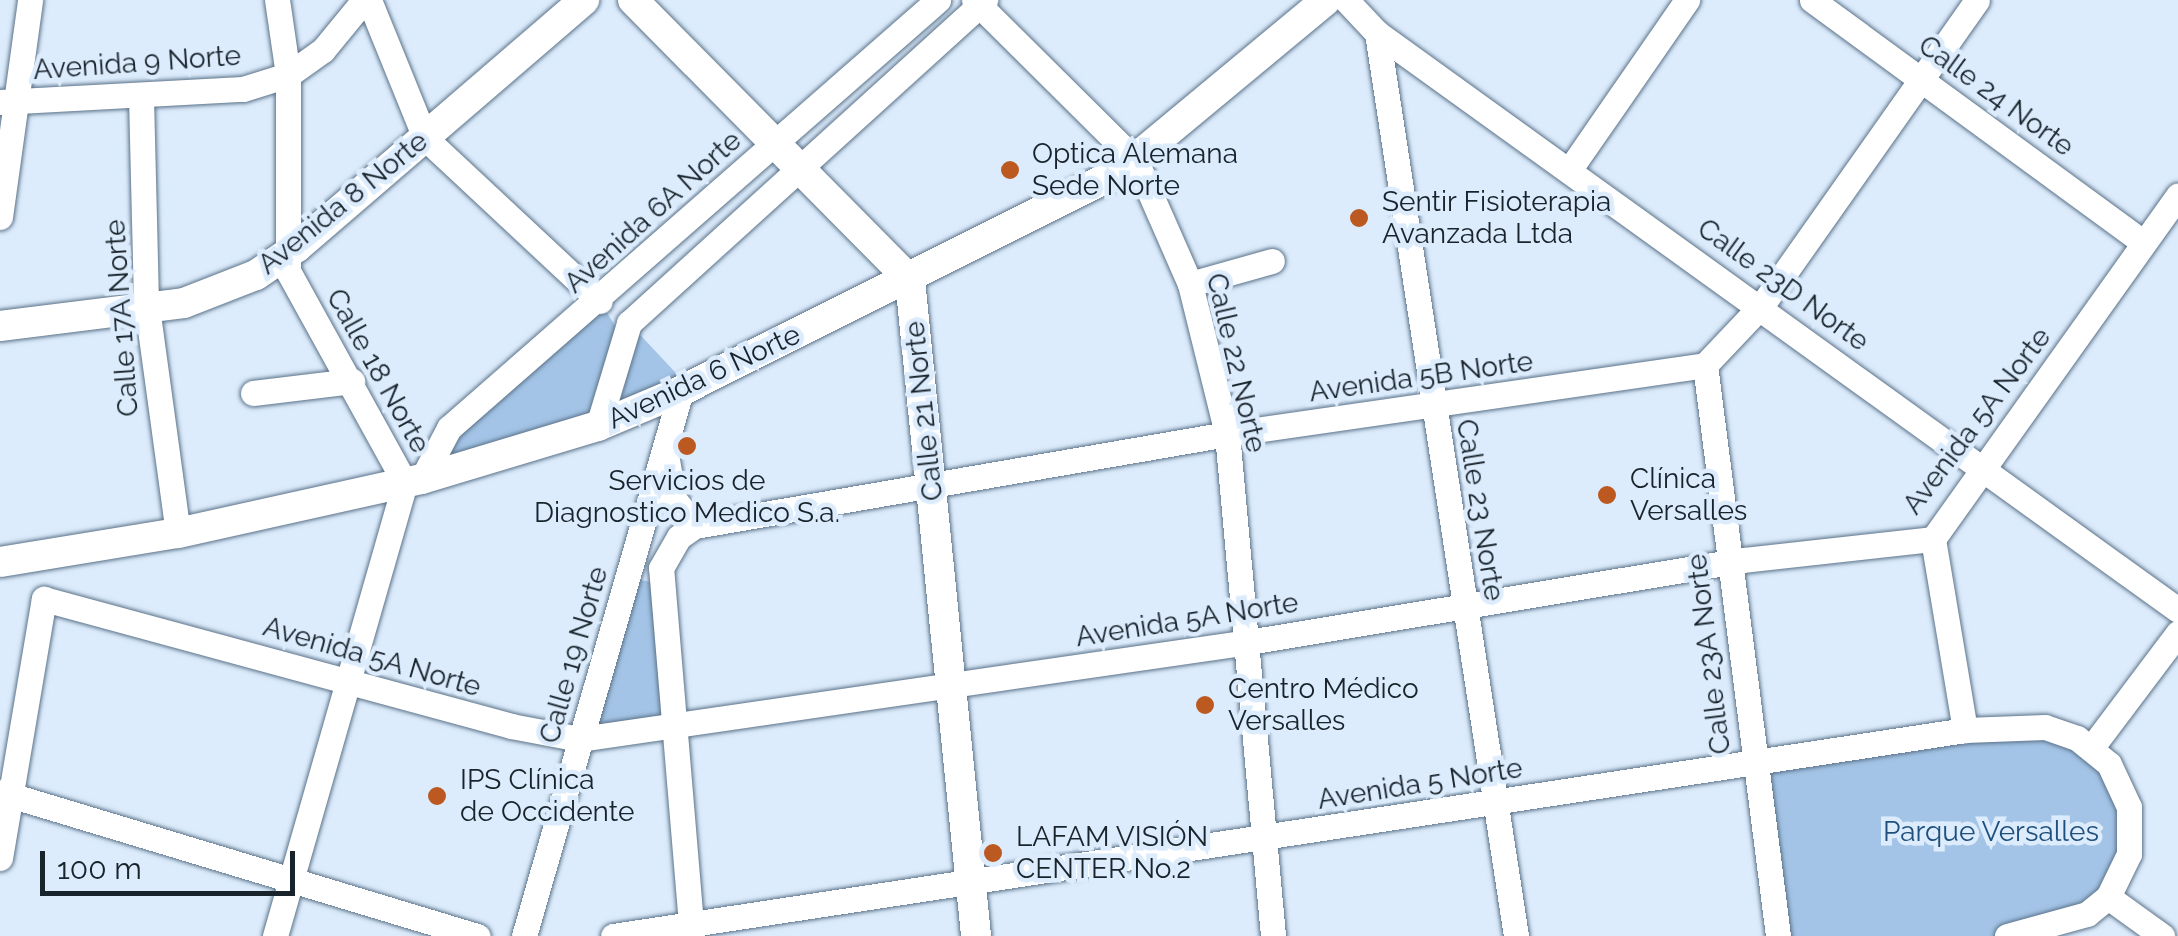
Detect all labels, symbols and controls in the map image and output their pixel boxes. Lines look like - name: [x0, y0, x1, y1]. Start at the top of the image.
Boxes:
- street label: Calle 24 Norte: [1912, 28, 2080, 164]
- street label: Avenida 9 Norte: [32, 39, 242, 87]
- street label: Avenida 8 Norte: [251, 124, 435, 282]
- street label: Avenida 6A Norte: [557, 124, 749, 300]
- place label: Optica Alemana Sede Norte: [1032, 137, 1239, 203]
- marker: Optica Alemana Sede Norte: [997, 157, 1023, 183]
- place label: Sentir Fisioterapia Avanzada Ltda: [1382, 185, 1612, 251]
- marker: Sentir Fisioterapia Avanzada Ltda: [1346, 205, 1372, 231]
- street label: Calle 23D Norte: [1691, 212, 1875, 358]
- street label: Calle 17A Norte: [98, 218, 146, 418]
- street label: Calle 22 Norte: [1199, 270, 1273, 456]
- street label: Calle 18 Norte: [319, 283, 437, 459]
- street label: Avenida 6 Norte: [602, 318, 806, 436]
- street label: Calle 21 Norte: [898, 320, 950, 502]
- street label: Avenida 5A Norte: [1896, 321, 2058, 521]
- street label: Avenida 5B Norte: [1307, 345, 1535, 409]
- street label: Calle 23 Norte: [1449, 417, 1511, 603]
- marker: Servicios de Diagnostico Medico S.a.: [674, 433, 700, 459]
- place label: Clínica Versalles: [1630, 462, 1747, 528]
- place label: Servicios de Diagnostico Medico S.a.: [534, 464, 840, 530]
- marker: Clínica Versalles: [1594, 482, 1620, 508]
- street label: Calle 23A Norte: [1680, 552, 1738, 756]
- street label: Calle 19 Norte: [533, 563, 615, 747]
- street label: Avenida 5A Norte: [1073, 586, 1301, 654]
- street label: Avenida 5A Norte: [259, 610, 485, 704]
- place label: Centro Médico Versalles: [1228, 672, 1419, 738]
- marker: Centro Médico Versalles: [1192, 692, 1218, 718]
- street label: Avenida 5 Norte: [1315, 751, 1525, 817]
- place label: IPS Clínica de Occidente: [460, 763, 634, 829]
- marker: IPS Clínica de Occidente: [424, 783, 450, 809]
- park label: Parque Versalles: [1883, 815, 2099, 849]
- place label: LAFAM VISIÓN CENTER No.2: [1016, 820, 1209, 886]
- scale bar: [45, 831, 300, 893]
- marker: LAFAM VISIÓN CENTER No.2: [980, 840, 1006, 866]
- text: 100 m: [57, 851, 142, 886]

